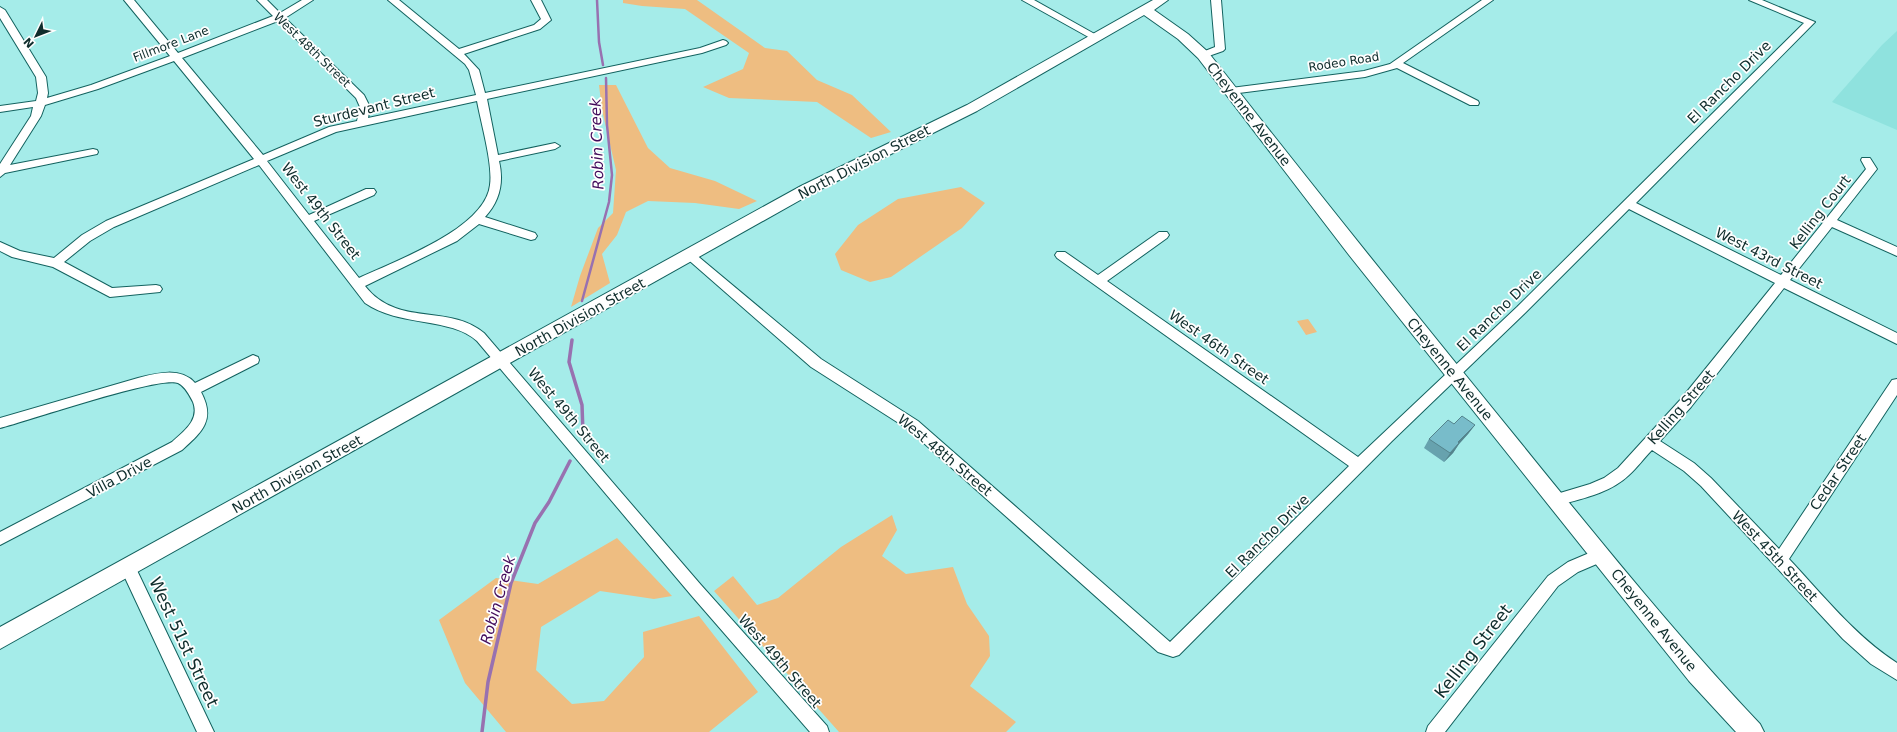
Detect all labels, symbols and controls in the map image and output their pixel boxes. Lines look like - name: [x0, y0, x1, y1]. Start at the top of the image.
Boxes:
- street label: West 48th Street: [271, 10, 353, 90]
- north arrow: [16, 16, 56, 56]
- street label: Fillmore Lane: [131, 23, 211, 65]
- text: N: [21, 35, 37, 50]
- street label: El Rancho Drive: [1684, 37, 1774, 127]
- street label: Rodeo Road: [1308, 49, 1380, 75]
- street label: Cheyenne Avenue: [1204, 59, 1294, 169]
- street label: Sturdevant Street: [312, 84, 437, 130]
- water label: Robin Creek: [586, 97, 608, 190]
- street label: North Division Street: [795, 121, 933, 202]
- street label: West 49th Street: [278, 160, 364, 263]
- street label: Kelling Court: [1786, 171, 1854, 252]
- street label: West 43rd Street: [1713, 224, 1826, 292]
- street label: El Rancho Drive: [1454, 266, 1544, 354]
- street label: North Division Street: [512, 274, 648, 359]
- street label: West 46th Street: [1166, 307, 1272, 388]
- street label: Cheyenne Avenue: [1404, 315, 1496, 423]
- street label: West 49th Street: [525, 365, 613, 466]
- street label: Kelling Street: [1644, 366, 1718, 448]
- street label: West 48th Street: [895, 411, 996, 499]
- street label: Cedar Street: [1807, 430, 1870, 513]
- street label: North Division Street: [229, 431, 365, 516]
- street label: Villa Drive: [84, 453, 154, 501]
- street label: El Rancho Drive: [1222, 491, 1312, 581]
- street label: West 45th Street: [1729, 507, 1821, 605]
- water label: Robin Creek: [477, 552, 520, 646]
- street label: Cheyenne Avenue: [1608, 566, 1700, 674]
- street label: West 51st Street: [145, 574, 223, 711]
- street label: Kelling Street: [1430, 600, 1516, 702]
- street label: West 49th Street: [735, 611, 825, 711]

